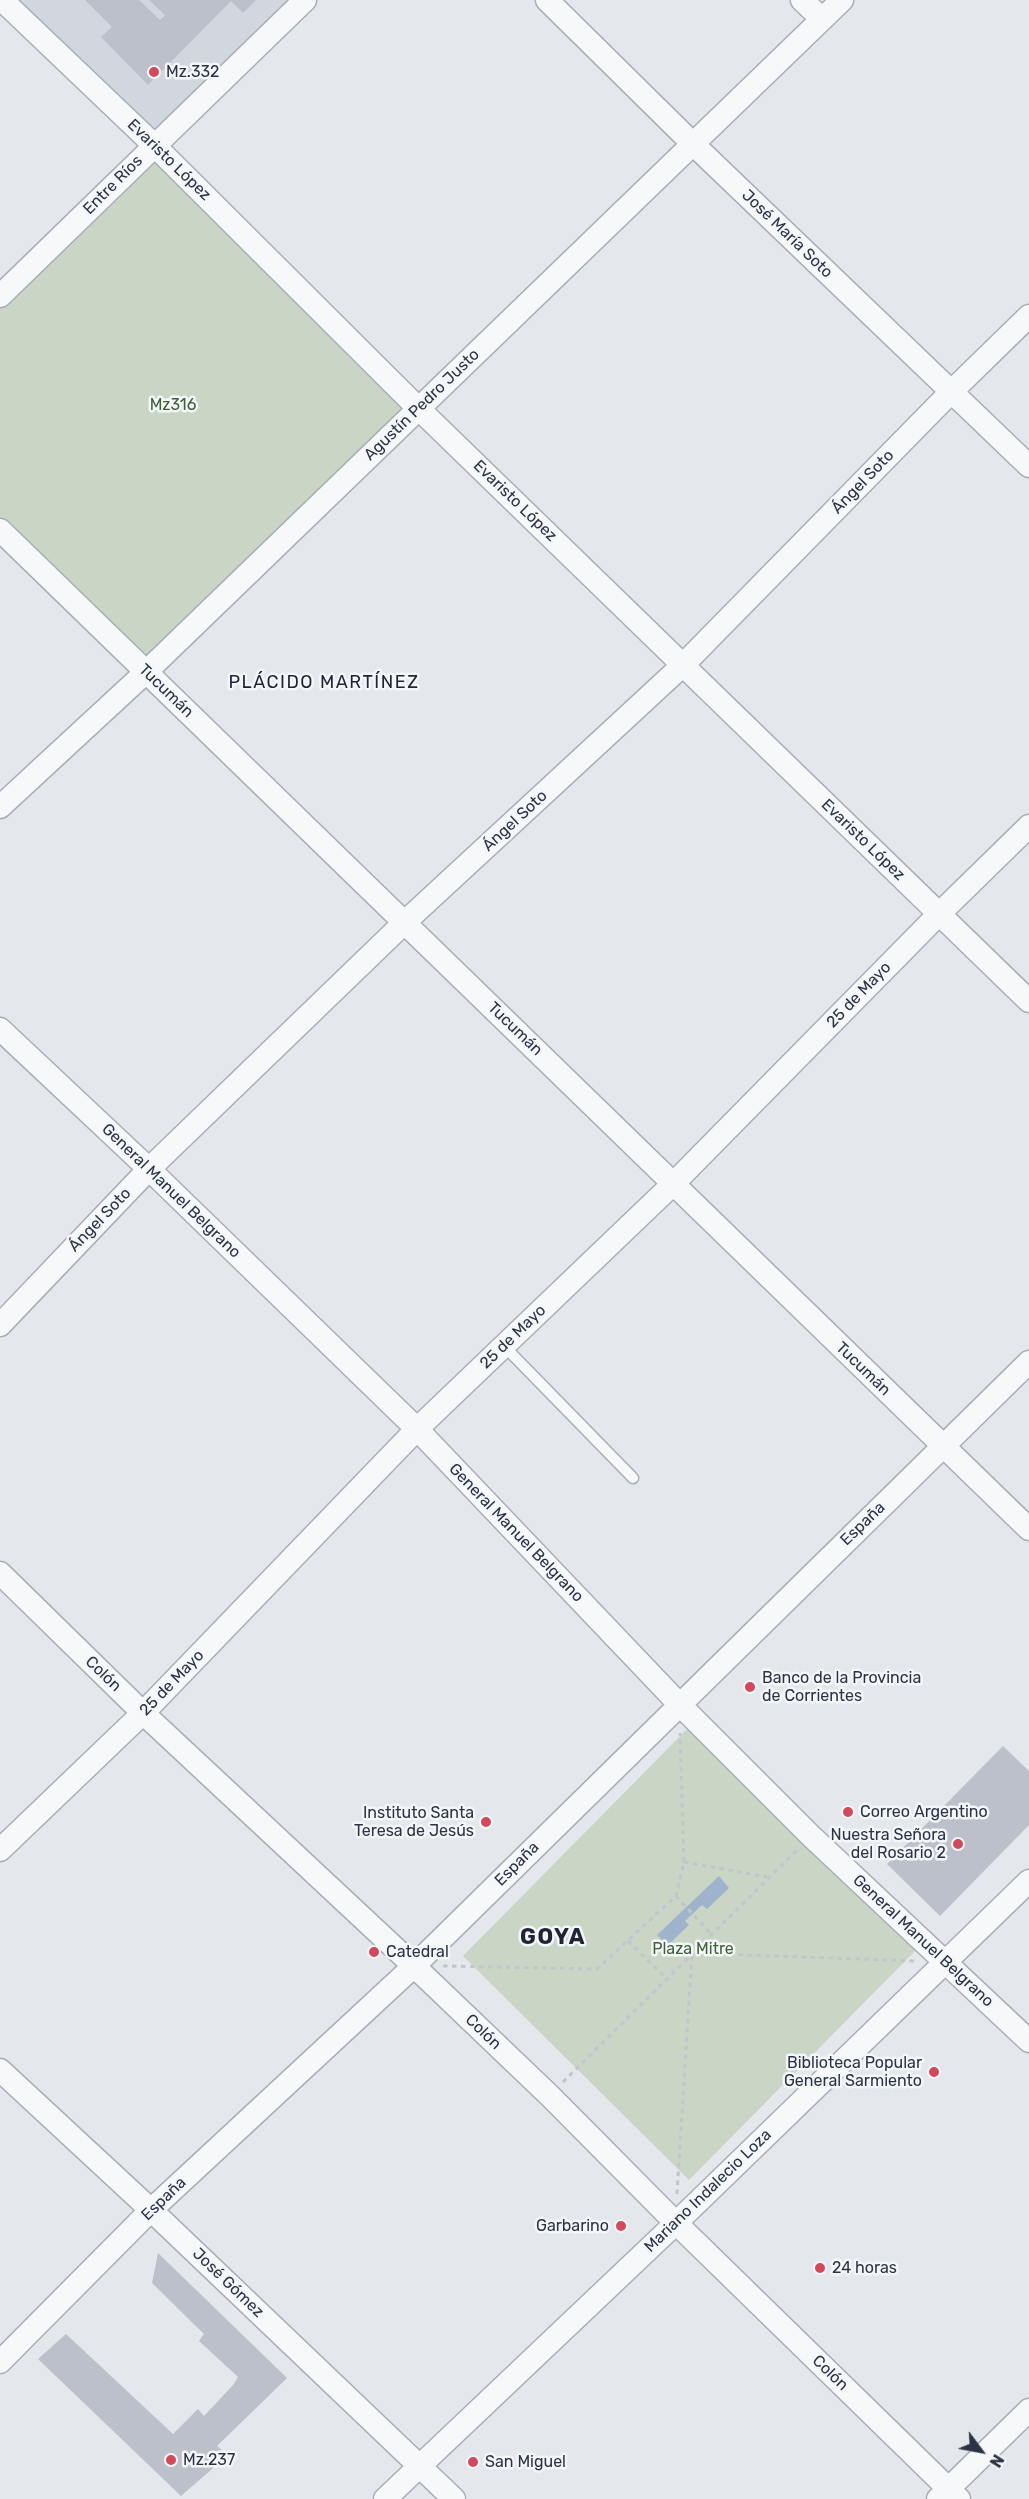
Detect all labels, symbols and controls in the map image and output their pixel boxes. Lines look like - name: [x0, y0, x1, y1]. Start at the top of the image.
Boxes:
- place label: Mz.332: [166, 62, 220, 82]
- marker: Mz.332: [147, 65, 161, 79]
- street label: Evaristo López: [123, 115, 215, 205]
- street label: Entre Ríos: [79, 151, 147, 219]
- street label: José María Soto: [737, 186, 837, 282]
- street label: Agustín Pedro Justo: [360, 345, 484, 465]
- park label: Mz316: [150, 395, 196, 415]
- street label: Ángel Soto: [828, 446, 898, 518]
- street label: Evaristo López: [469, 456, 561, 546]
- street label: Tucumán: [135, 660, 197, 722]
- district label: PLÁCIDO MARTÍNEZ: [229, 672, 419, 694]
- street label: Ángel Soto: [479, 786, 551, 856]
- street label: Evaristo López: [817, 795, 909, 885]
- street label: 25 de Mayo: [823, 958, 895, 1032]
- street label: Tucumán: [484, 998, 546, 1060]
- street label: General Manuel Belgrano: [98, 1120, 244, 1262]
- street label: Ángel Soto: [65, 1184, 135, 1256]
- street label: 25 de Mayo: [476, 1301, 550, 1373]
- street label: Tucumán: [832, 1338, 894, 1400]
- street label: General Manuel Belgrano: [445, 1460, 587, 1606]
- street label: España: [837, 1498, 889, 1550]
- street label: 25 de Mayo: [136, 1646, 208, 1720]
- street label: Colón: [81, 1652, 125, 1696]
- place label: Banco de la Provincia de Corrientes: [762, 1668, 921, 1706]
- marker: Banco de la Provincia de Corrientes: [743, 1680, 757, 1694]
- place label: Correo Argentino: [860, 1802, 988, 1822]
- place label: Instituto Santa Teresa de Jesús: [354, 1803, 474, 1841]
- marker: Correo Argentino: [841, 1805, 855, 1819]
- marker: Instituto Santa Teresa de Jesús: [479, 1815, 493, 1829]
- place label: Nuestra Señora del Rosario 2: [831, 1825, 946, 1863]
- marker: Nuestra Señora del Rosario 2: [951, 1837, 965, 1851]
- street label: España: [491, 1838, 543, 1890]
- street label: General Manuel Belgrano: [849, 1871, 997, 2011]
- district label: GOYA: [520, 1925, 586, 1951]
- park label: Plaza Mitre: [652, 1939, 734, 1959]
- place label: Catedral: [386, 1942, 449, 1962]
- marker: Catedral: [367, 1945, 381, 1959]
- street label: Colón: [461, 2010, 505, 2054]
- place label: Biblioteca Popular General Sarmiento: [784, 2053, 922, 2091]
- marker: Biblioteca Popular General Sarmiento: [927, 2065, 941, 2079]
- street label: Mariano Indalecio Loza: [641, 2125, 775, 2257]
- street label: España: [138, 2173, 190, 2225]
- place label: Garbarino: [536, 2216, 609, 2236]
- marker: Garbarino: [614, 2219, 628, 2233]
- street label: José Gómez: [188, 2244, 268, 2322]
- place label: 24 horas: [832, 2258, 897, 2278]
- marker: 24 horas: [813, 2261, 827, 2275]
- street label: Colón: [808, 2351, 852, 2395]
- north arrow: [951, 2421, 1011, 2481]
- place label: Mz.237: [183, 2450, 235, 2470]
- text: N: [986, 2451, 1008, 2471]
- place label: San Miguel: [485, 2452, 566, 2472]
- marker: Mz.237: [164, 2453, 178, 2467]
- marker: San Miguel: [466, 2455, 480, 2469]

